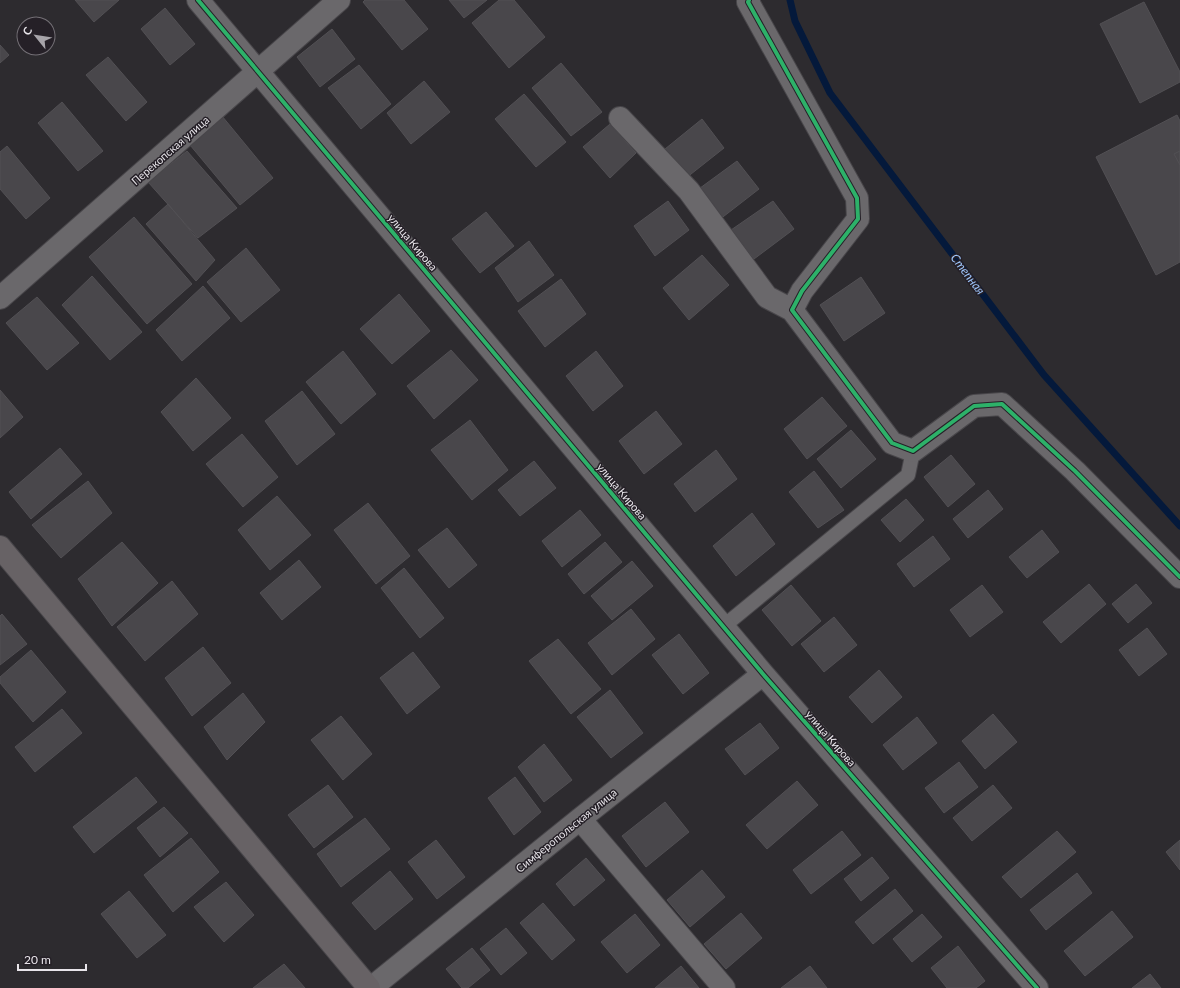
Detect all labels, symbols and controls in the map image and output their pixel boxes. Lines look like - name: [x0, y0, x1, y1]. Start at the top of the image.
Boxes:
- north arrow: [16, 16, 56, 56]
- text: С: [19, 24, 35, 37]
- street label: Перекопская улица: [129, 113, 211, 187]
- street label: улица Кирова: [386, 211, 440, 273]
- water label: Степная: [948, 251, 988, 297]
- street label: улица Кирова: [595, 460, 649, 522]
- street label: улица Кирова: [803, 707, 859, 769]
- street label: Симферопольская улица: [513, 785, 619, 875]
- scale bar: [18, 946, 86, 972]
- text: 20 m: [24, 952, 51, 967]

